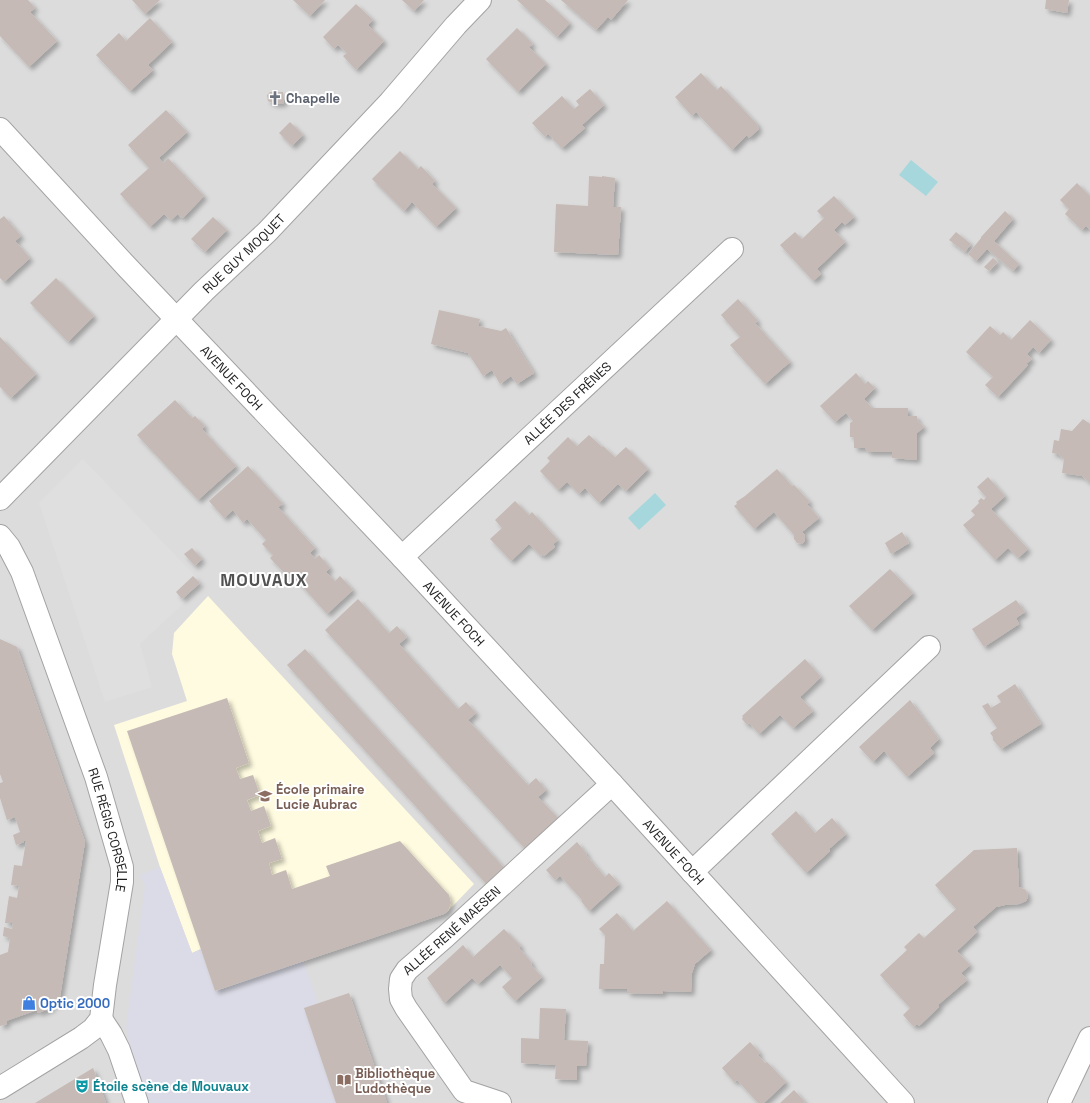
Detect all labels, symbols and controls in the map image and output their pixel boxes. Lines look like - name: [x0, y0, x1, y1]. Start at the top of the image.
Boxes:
- church icon: Chapelle: [267, 90, 283, 106]
- place label: Chapelle: [286, 90, 340, 107]
- street label: RUE GUY MOQUET: [199, 210, 289, 297]
- street label: AVENUE FOCH: [197, 342, 266, 414]
- street label: ALLÉE DES FRÊNES: [520, 358, 615, 448]
- district label: MOUVAUX: [220, 569, 308, 591]
- street label: AVENUE FOCH: [419, 577, 488, 650]
- street label: RUE RÉGIS CORSELLE: [84, 765, 131, 893]
- place label: École primaire Lucie Aubrac: [276, 781, 364, 813]
- school or university icon: École primaire Lucie Aubrac: [257, 788, 273, 804]
- street label: AVENUE FOCH: [639, 815, 708, 889]
- street label: ALLÉE RENÉ MAESEN: [399, 882, 504, 979]
- shop icon: Optic 2000: [21, 995, 37, 1011]
- place label: Optic 2000: [40, 995, 110, 1012]
- place label: Bibliothèque Ludothèque: [355, 1065, 435, 1097]
- library icon: Bibliothèque Ludothèque: [336, 1072, 352, 1088]
- theatre icon: Étoile scène de Mouvaux: [74, 1078, 90, 1094]
- place label: Étoile scène de Mouvaux: [93, 1078, 249, 1095]

